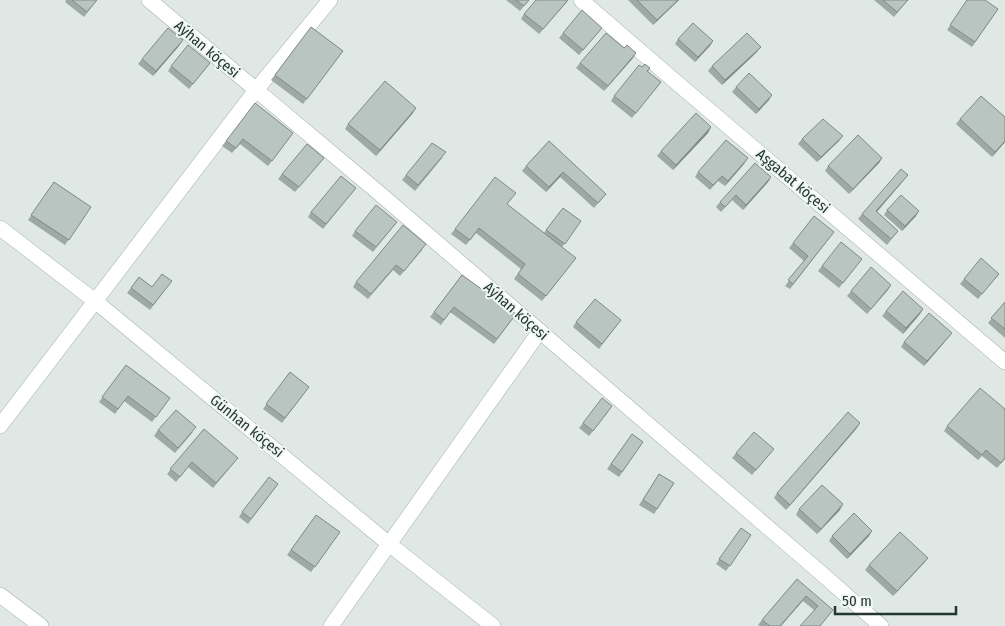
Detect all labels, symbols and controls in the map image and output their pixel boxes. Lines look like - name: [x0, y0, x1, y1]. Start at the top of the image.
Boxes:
- street label: Aýhan köçesi: [171, 16, 243, 82]
- street label: Aşgabat köçesi: [753, 145, 833, 217]
- street label: Aýhan köçesi: [480, 278, 552, 344]
- street label: Günhan köçesi: [207, 391, 287, 461]
- scale bar: [835, 584, 956, 616]
- text: 50 m: [842, 592, 872, 610]

